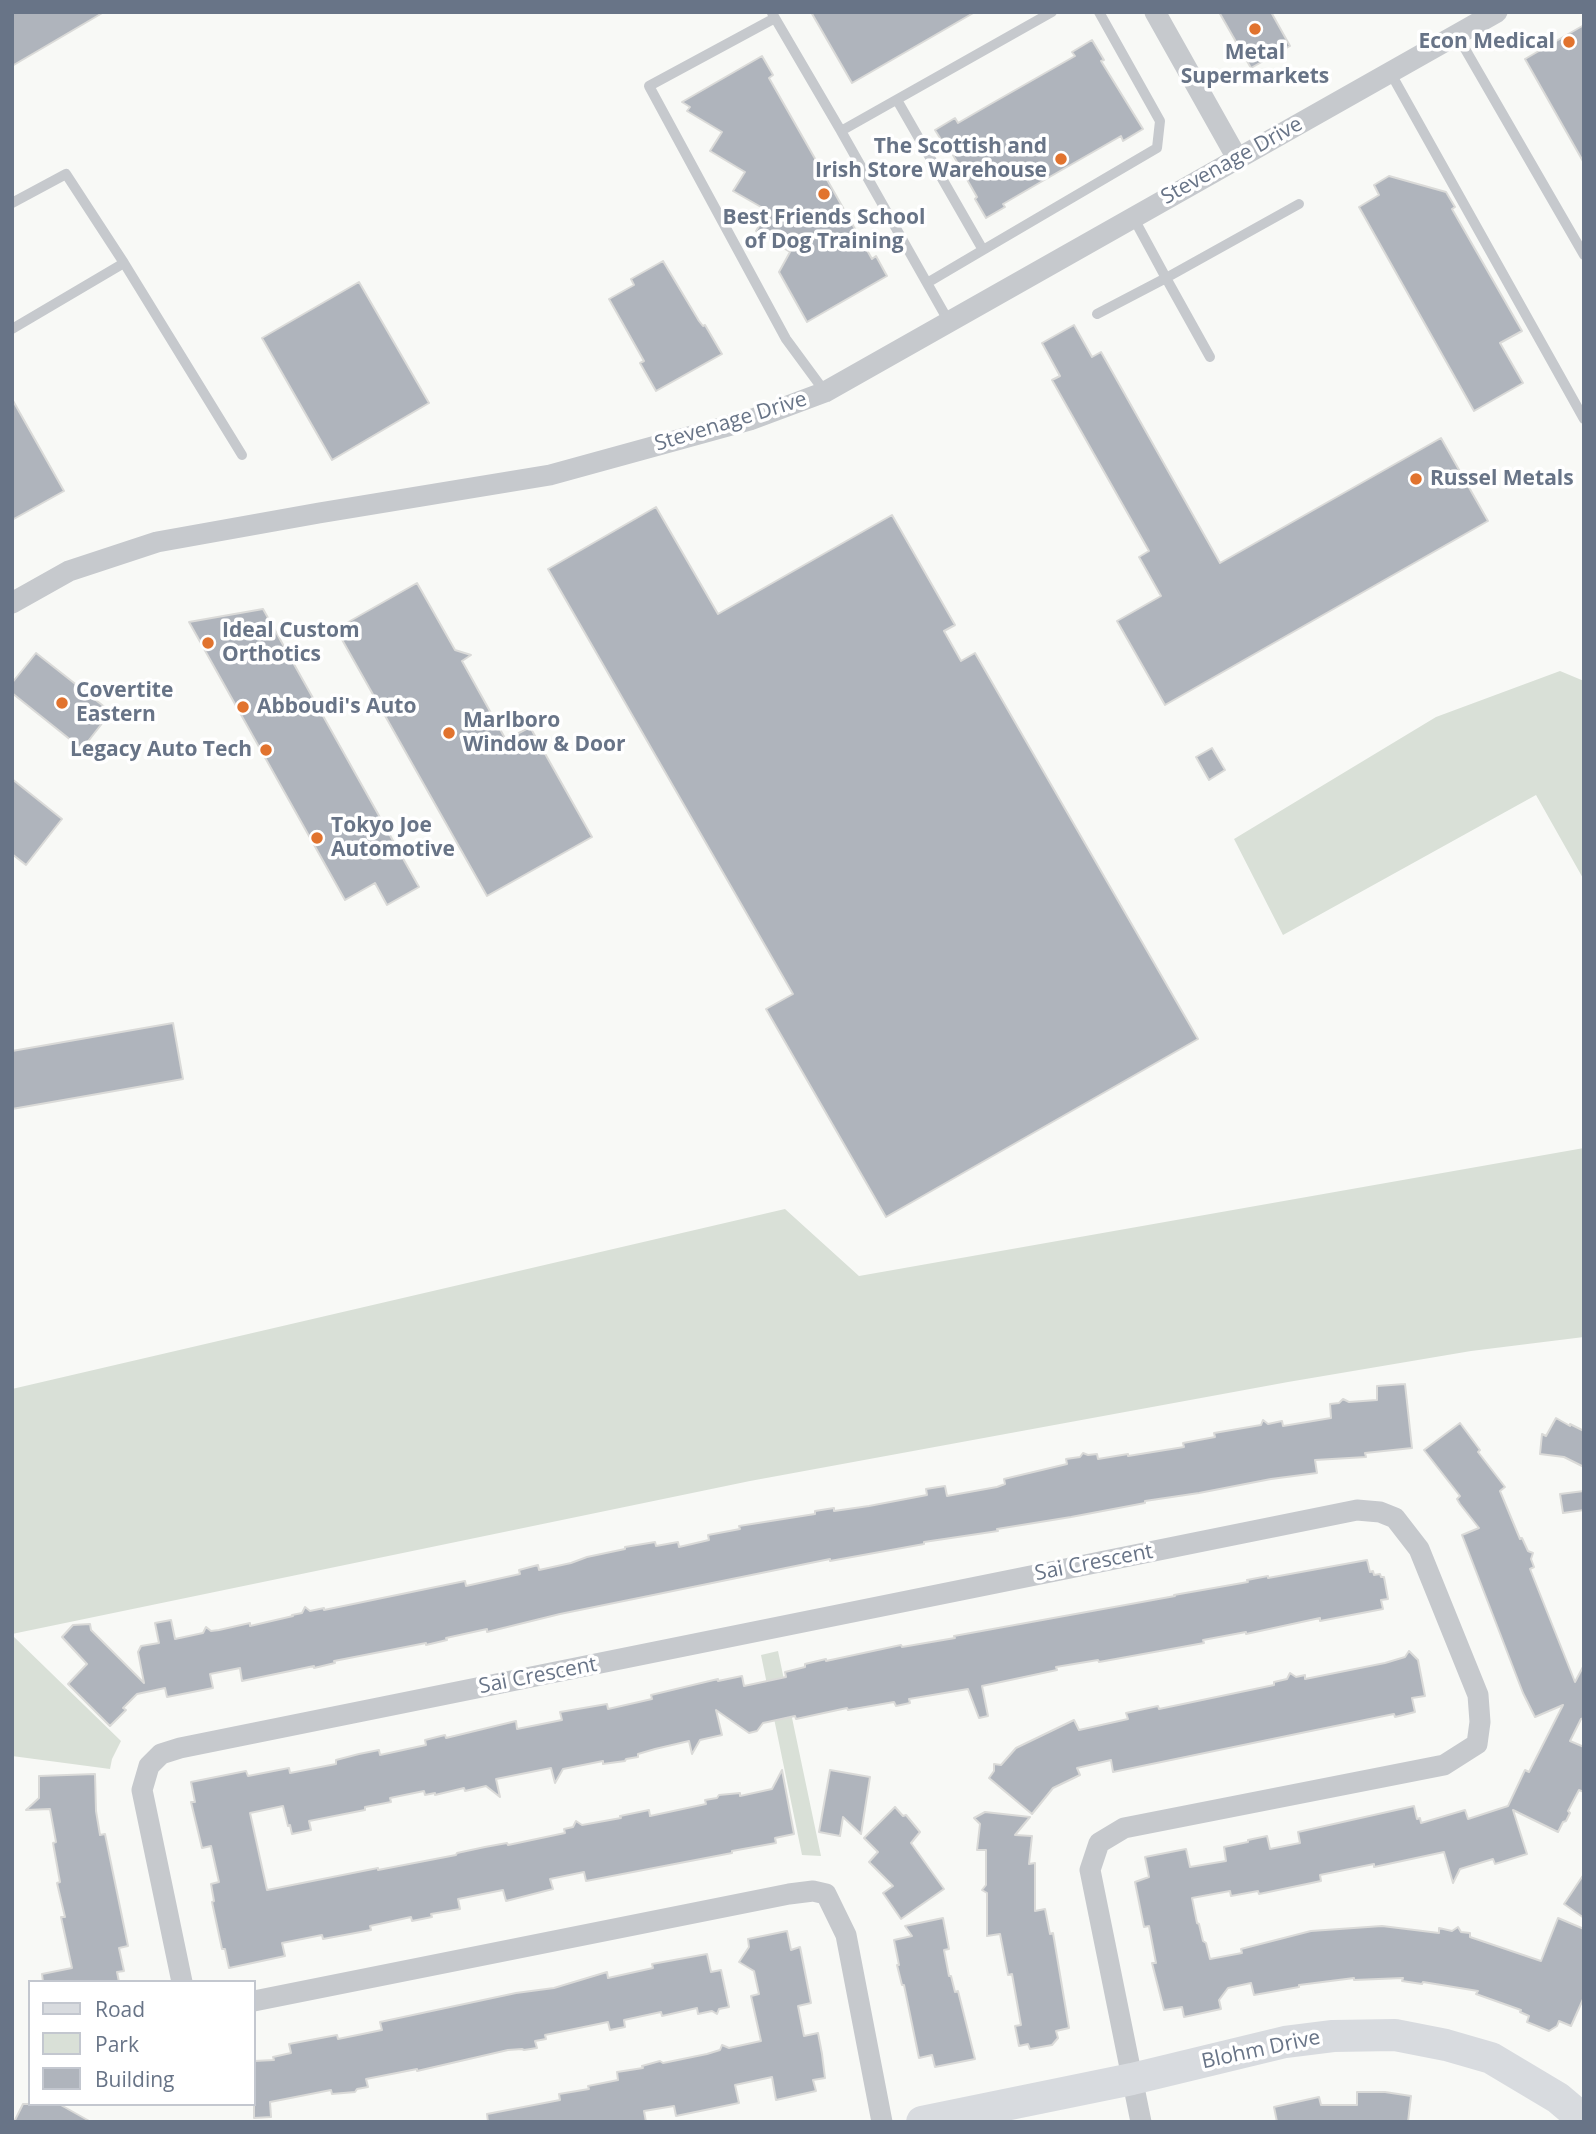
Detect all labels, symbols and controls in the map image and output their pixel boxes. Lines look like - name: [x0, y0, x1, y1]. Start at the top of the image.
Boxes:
- marker: Metal Supermarkets: [1247, 21, 1263, 37]
- place label: Econ Medical: [1418, 29, 1555, 55]
- marker: Econ Medical: [1561, 34, 1577, 50]
- place label: Metal Supermarkets: [1181, 40, 1329, 90]
- street label: Stevenage Drive: [1157, 112, 1307, 210]
- place label: The Scottish and Irish Store Warehouse: [815, 134, 1047, 184]
- marker: The Scottish and Irish Store Warehouse: [1053, 151, 1069, 167]
- marker: Best Friends School of Dog Training: [816, 186, 832, 202]
- place label: Best Friends School of Dog Training: [723, 205, 925, 255]
- street label: Stevenage Drive: [652, 387, 810, 457]
- place label: Russel Metals: [1430, 466, 1574, 492]
- marker: Russel Metals: [1408, 471, 1424, 487]
- place label: Ideal Custom Orthotics: [222, 618, 360, 668]
- marker: Ideal Custom Orthotics: [200, 635, 216, 651]
- place label: Covertite Eastern: [76, 678, 173, 728]
- place label: Abboudi's Auto: [257, 694, 416, 720]
- marker: Covertite Eastern: [54, 695, 70, 711]
- marker: Abboudi's Auto: [235, 699, 251, 715]
- place label: Marlboro Window & Door: [463, 708, 626, 758]
- marker: Marlboro Window & Door: [441, 725, 457, 741]
- place label: Legacy Auto Tech: [70, 737, 252, 763]
- marker: Legacy Auto Tech: [258, 742, 274, 758]
- place label: Tokyo Joe Automotive: [331, 813, 455, 863]
- marker: Tokyo Joe Automotive: [309, 830, 325, 846]
- street label: Sai Crescent: [1033, 1539, 1155, 1587]
- street label: Sai Crescent: [477, 1652, 599, 1700]
- legend: [28, 1980, 256, 2106]
- text: Road: [95, 1995, 145, 2023]
- street label: Blohm Drive: [1199, 2025, 1323, 2075]
- text: Park: [95, 2030, 139, 2058]
- text: Building: [95, 2065, 174, 2093]

